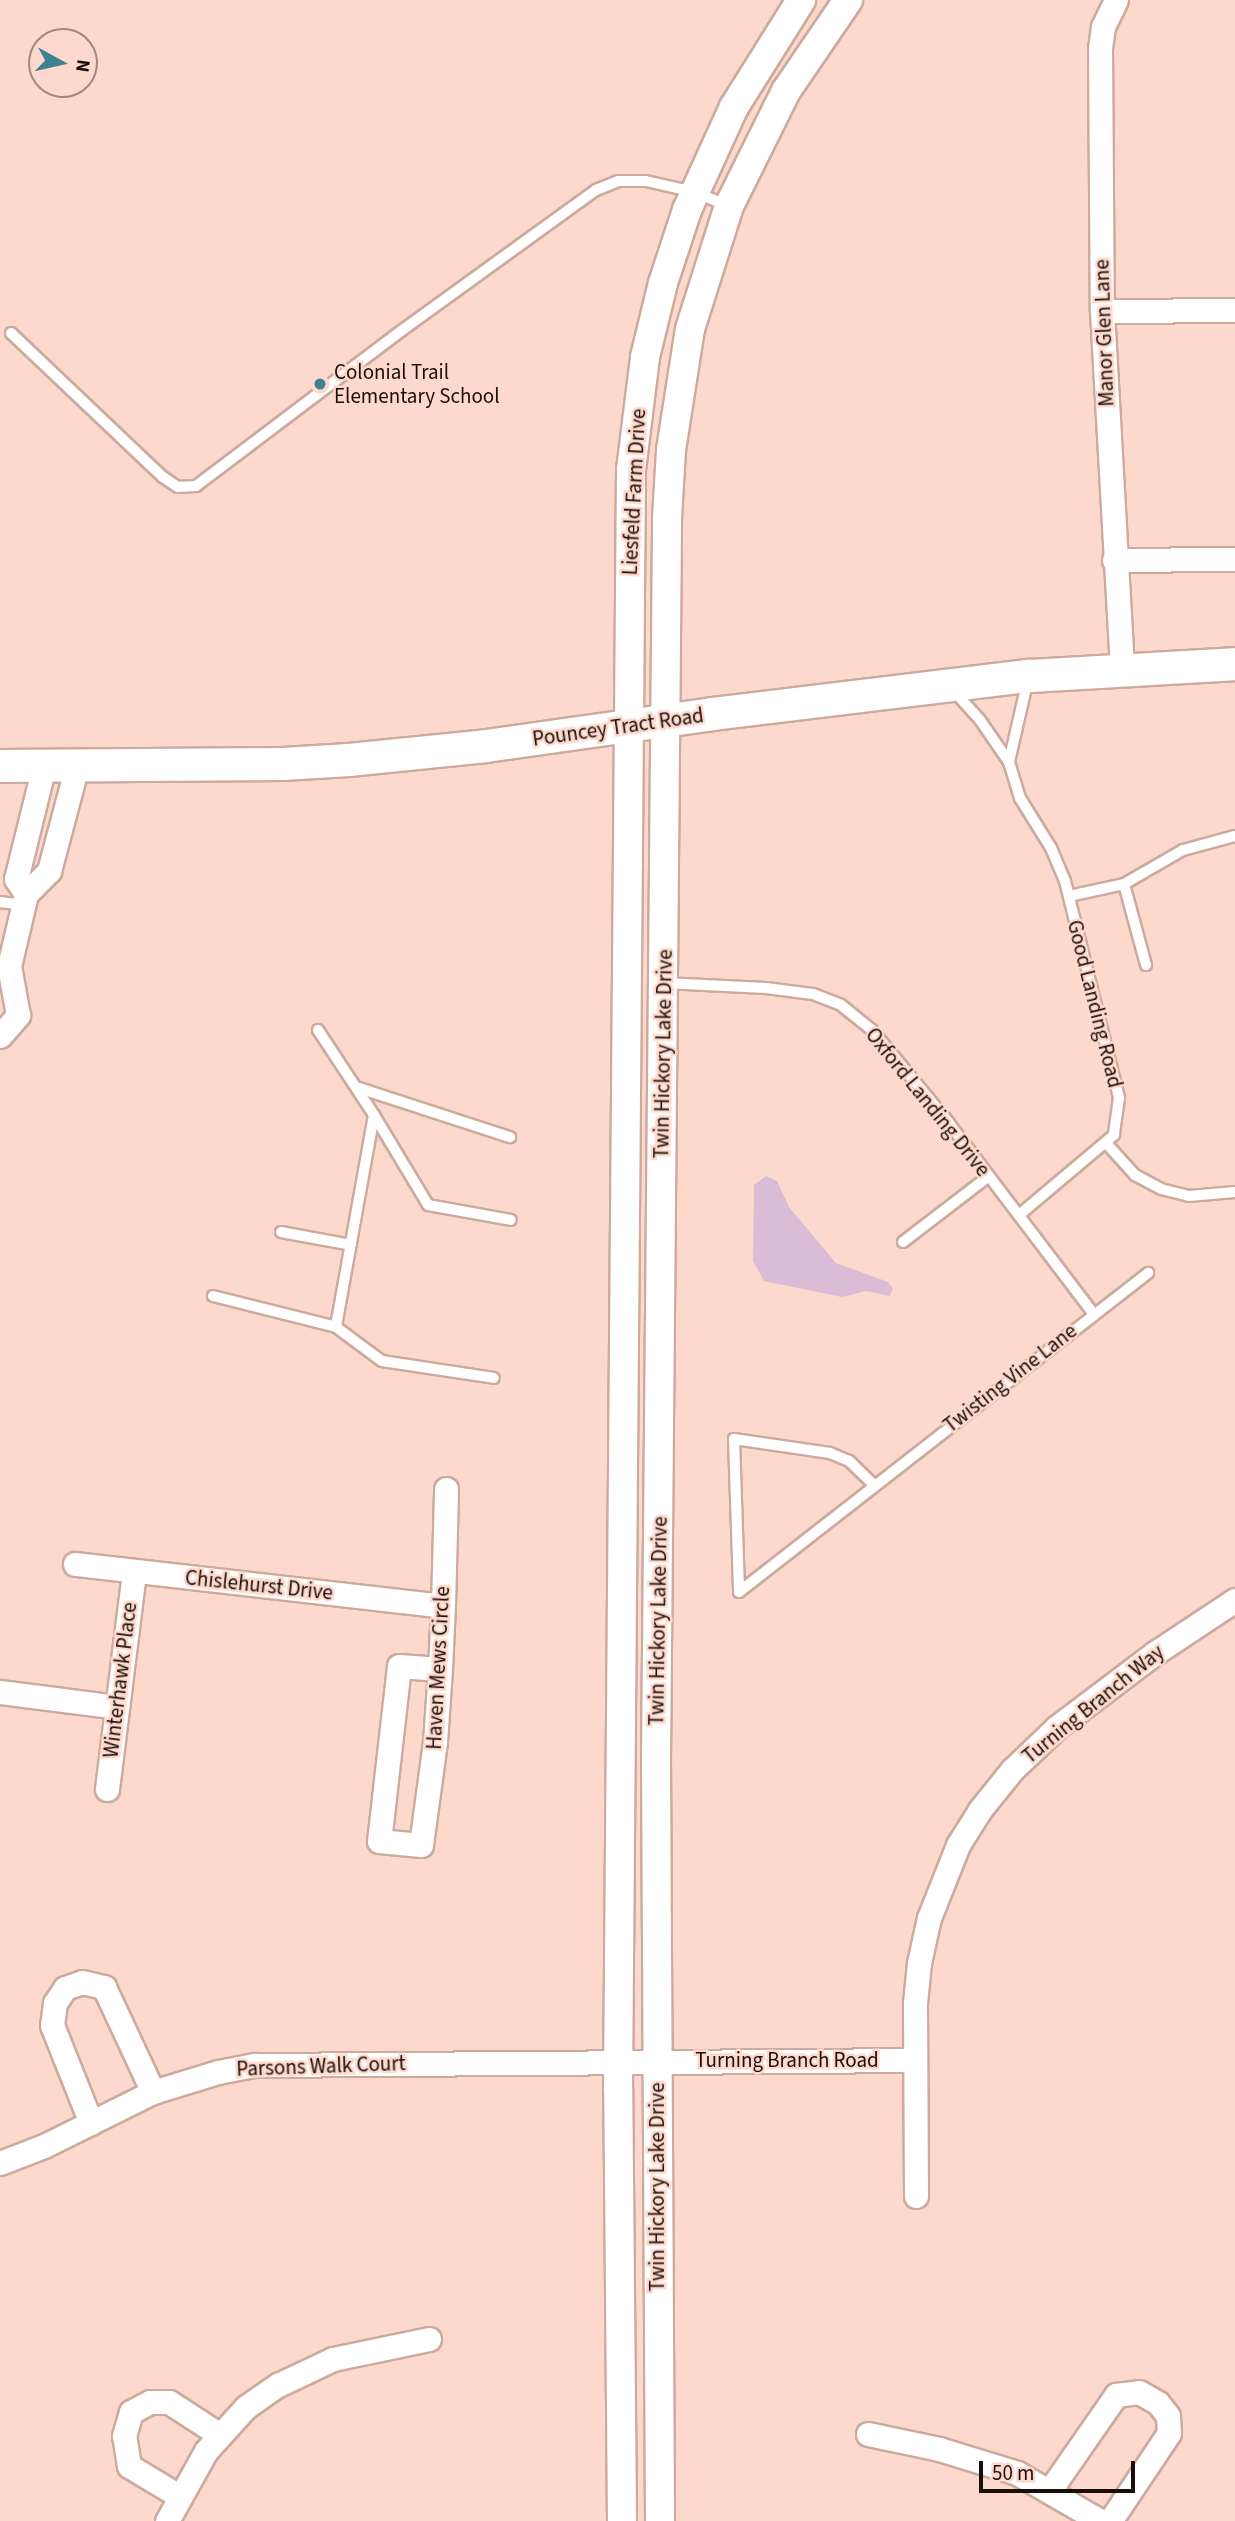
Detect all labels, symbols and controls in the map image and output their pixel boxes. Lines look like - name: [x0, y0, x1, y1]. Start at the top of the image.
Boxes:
- north arrow: [28, 28, 98, 98]
- text: N: [68, 58, 97, 74]
- street label: Manor Glen Lane: [1089, 259, 1119, 407]
- place label: Colonial Trail Elementary School: [334, 359, 500, 409]
- marker: Colonial Trail Elementary School: [312, 376, 328, 392]
- street label: Liesfeld Farm Drive: [617, 408, 651, 576]
- street label: Pouncey Tract Road: [531, 703, 705, 751]
- street label: Good Landing Road: [1062, 917, 1128, 1091]
- street label: Twin Hickory Lake Drive: [649, 949, 677, 1159]
- street label: Oxford Landing Drive: [860, 1023, 996, 1181]
- street label: Twisting Vine Lane: [938, 1318, 1082, 1438]
- street label: Twin Hickory Lake Drive: [644, 1516, 672, 1726]
- street label: Chislehurst Drive: [184, 1565, 334, 1605]
- street label: Haven Mews Circle: [421, 1586, 455, 1750]
- street label: Winterhawk Place: [98, 1601, 142, 1759]
- street label: Turning Branch Way: [1017, 1639, 1169, 1769]
- street label: Turning Branch Road: [695, 2047, 879, 2073]
- street label: Parsons Walk Court: [236, 2050, 406, 2082]
- street label: Twin Hickory Lake Drive: [644, 2082, 670, 2292]
- scale bar: [983, 2448, 1139, 2492]
- text: 50 m: [992, 2458, 1034, 2488]

